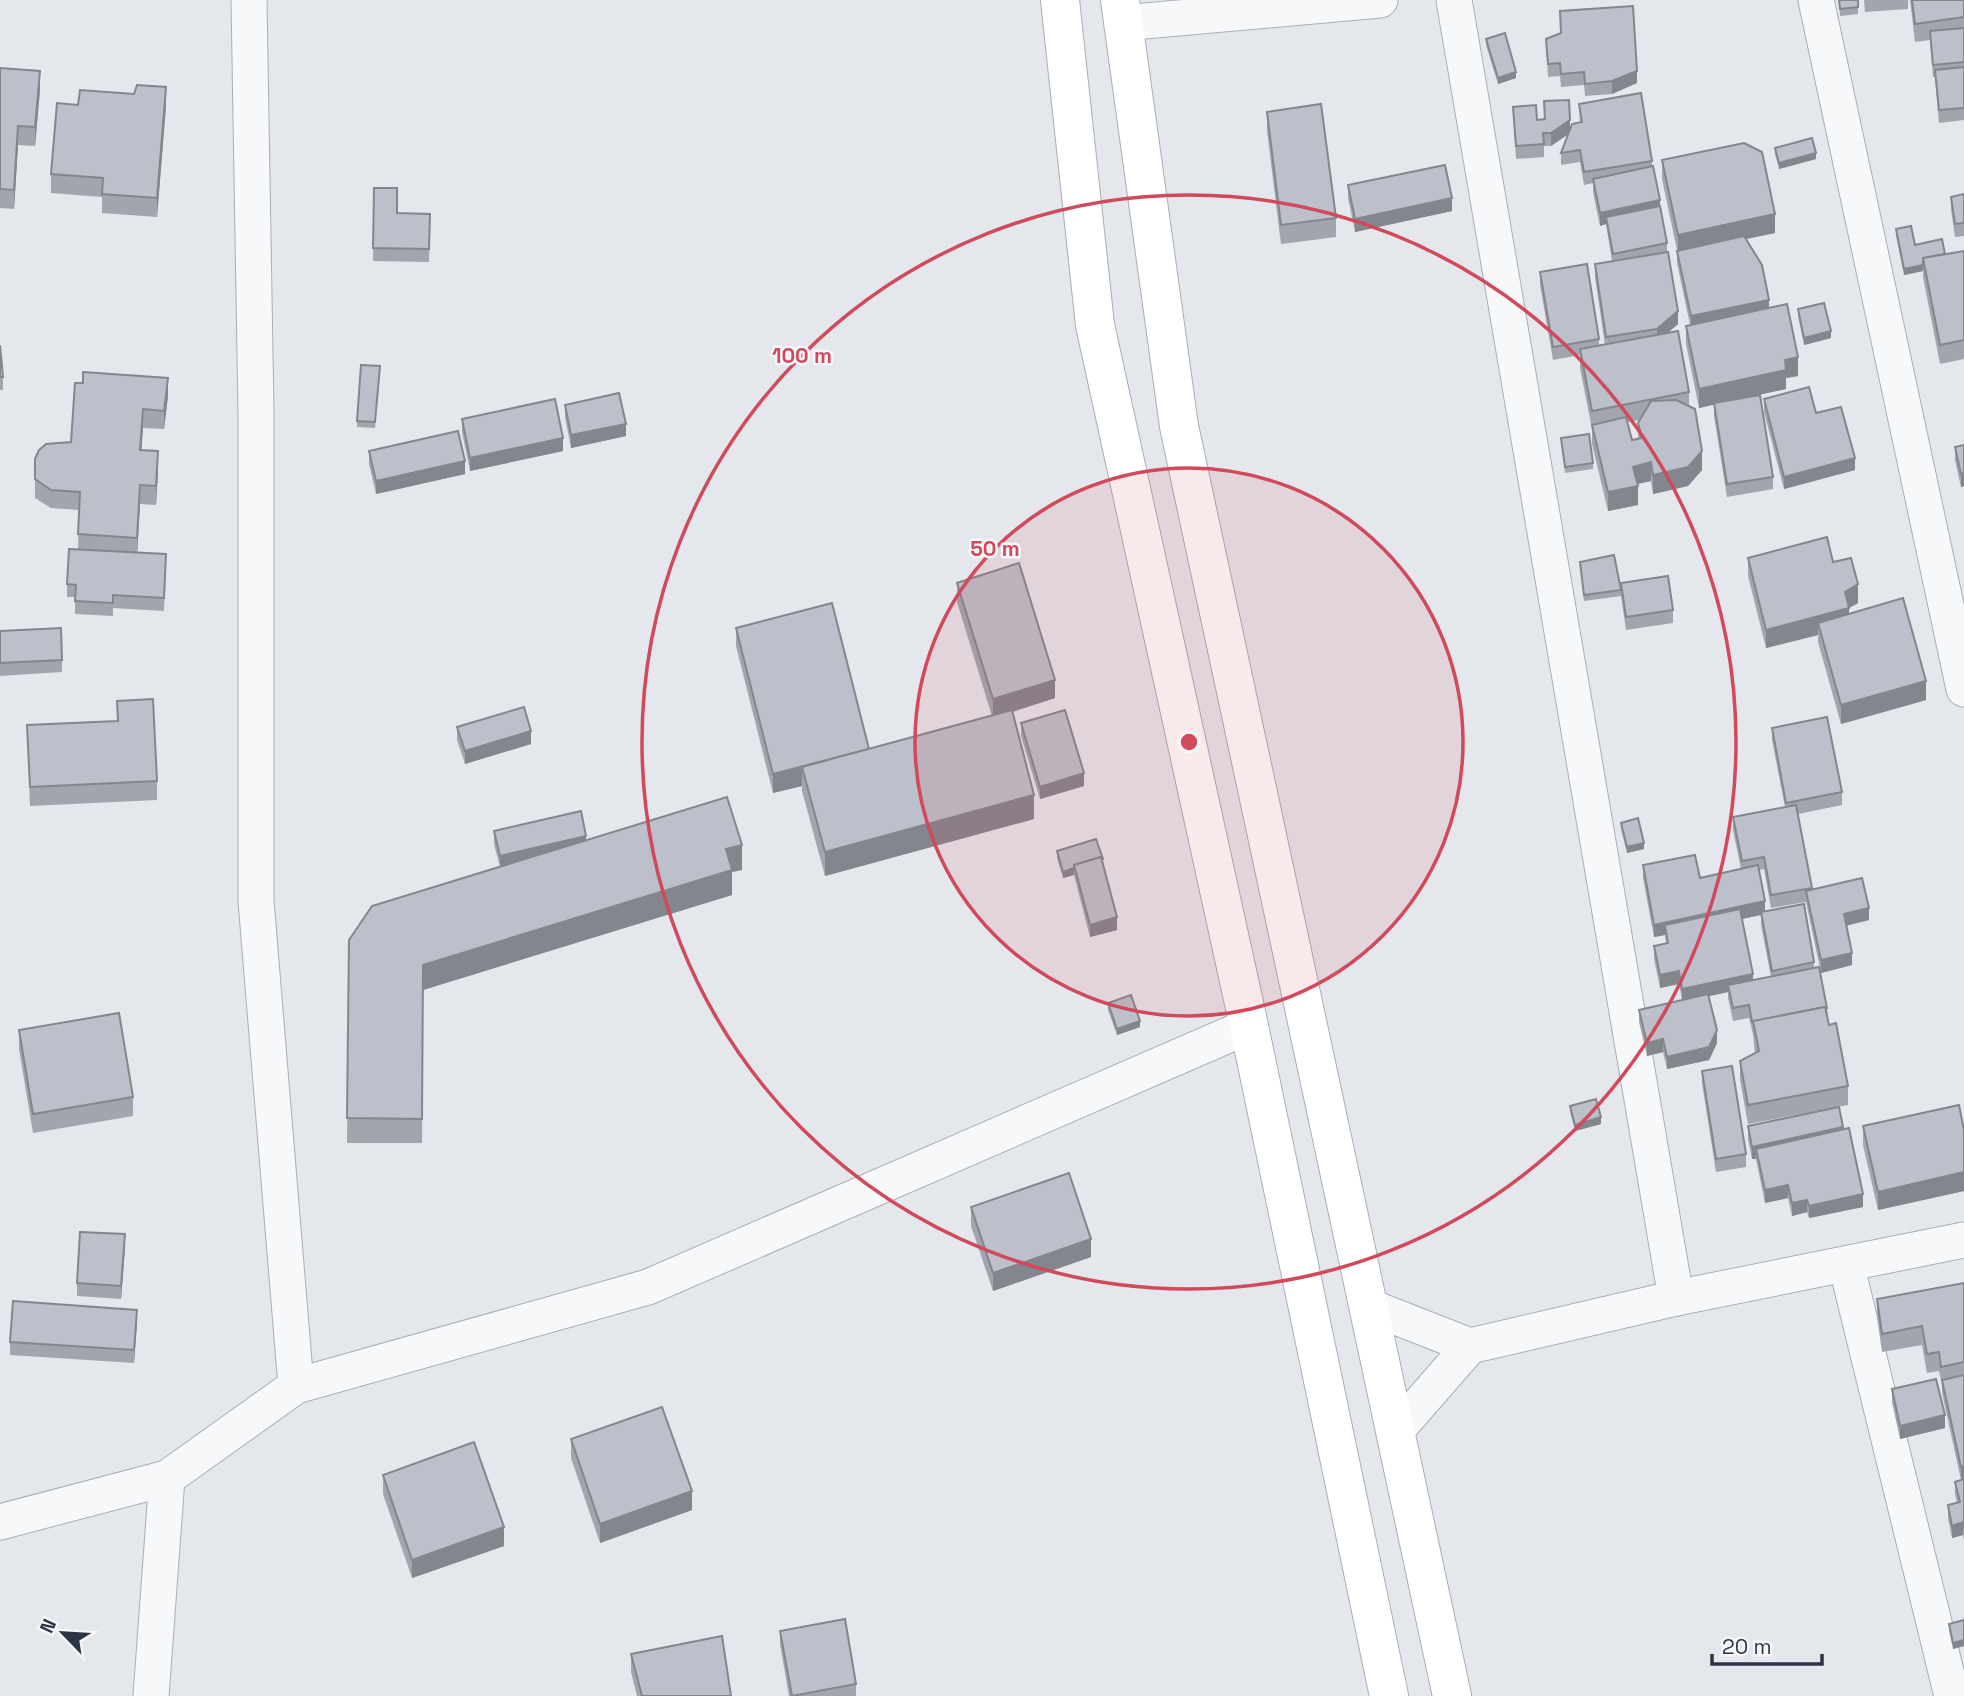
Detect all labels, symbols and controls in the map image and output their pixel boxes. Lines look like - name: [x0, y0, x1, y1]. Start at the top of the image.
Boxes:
- text: 100 m: [772, 342, 832, 369]
- text: 50 m: [970, 535, 1020, 562]
- centre of rings: [1177, 730, 1201, 754]
- north arrow: [28, 1598, 98, 1668]
- text: N: [34, 1615, 62, 1637]
- scale bar: [1712, 1622, 1822, 1666]
- text: 20 m: [1722, 1633, 1772, 1660]

